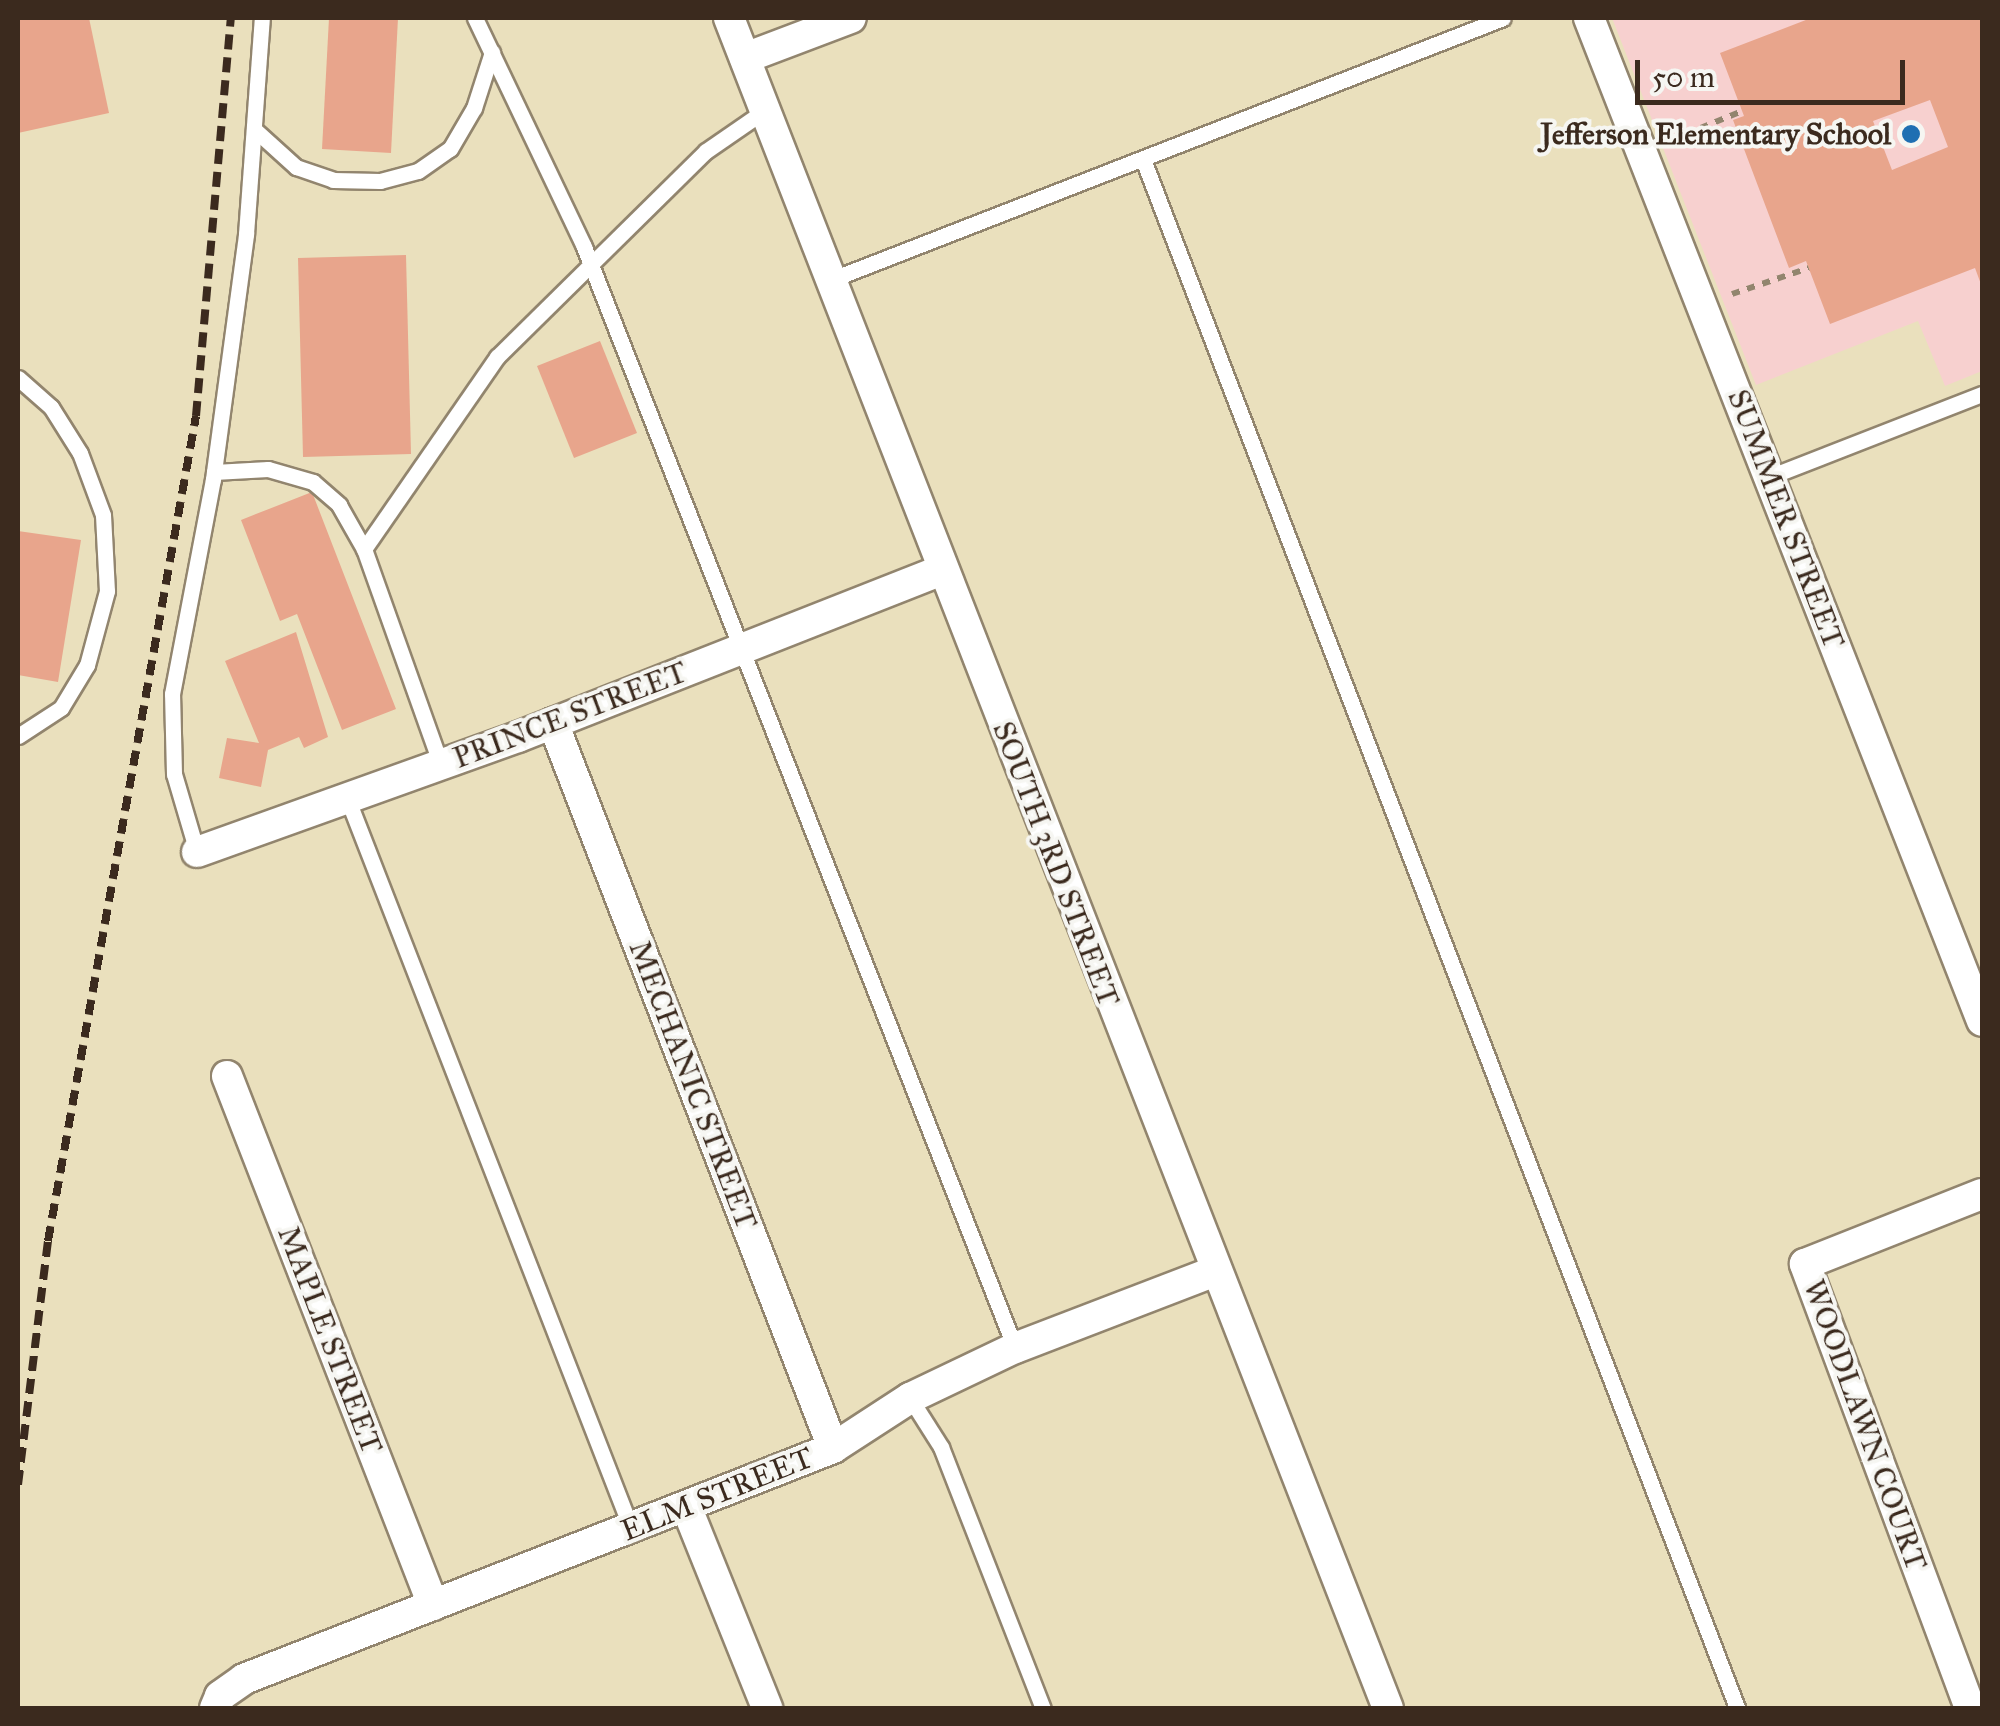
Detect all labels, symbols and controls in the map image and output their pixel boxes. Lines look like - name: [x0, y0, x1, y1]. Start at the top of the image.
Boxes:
- scale bar: [1640, 40, 1910, 102]
- text: 50 m: [1652, 59, 1715, 95]
- place label: Jefferson Elementary School: [1540, 116, 1891, 152]
- marker: Jefferson Elementary School: [1900, 123, 1922, 145]
- street label: SUMMER STREET: [1720, 384, 1852, 654]
- street label: PRINCE STREET: [448, 654, 692, 776]
- street label: SOUTH 3RD STREET: [985, 716, 1127, 1012]
- street label: MECHANIC STREET: [621, 936, 765, 1234]
- street label: MAPLE STREET: [270, 1221, 390, 1459]
- street label: WOODLAWN COURT: [1796, 1275, 1934, 1575]
- street label: ELM STREET: [616, 1439, 818, 1549]

